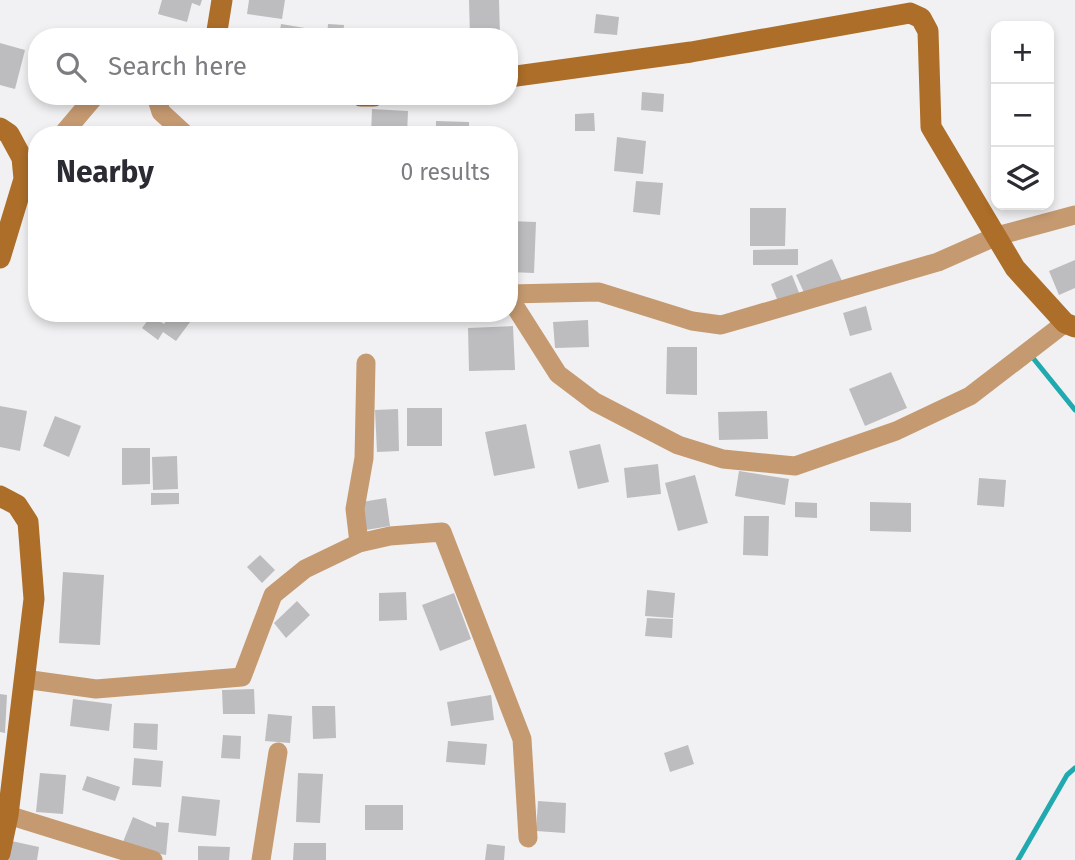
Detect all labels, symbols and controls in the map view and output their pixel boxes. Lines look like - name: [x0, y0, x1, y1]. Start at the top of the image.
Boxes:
- map controls: [991, 21, 1054, 210]
- button: +: [991, 21, 1054, 84]
- search box: [28, 28, 518, 105]
- icon: search: [52, 48, 90, 86]
- text: Search here: [108, 51, 247, 82]
- button: −: [991, 84, 1054, 147]
- button: layers: [991, 147, 1054, 210]
- text: Nearby: [56, 154, 154, 190]
- text: 0 results: [400, 158, 490, 186]

